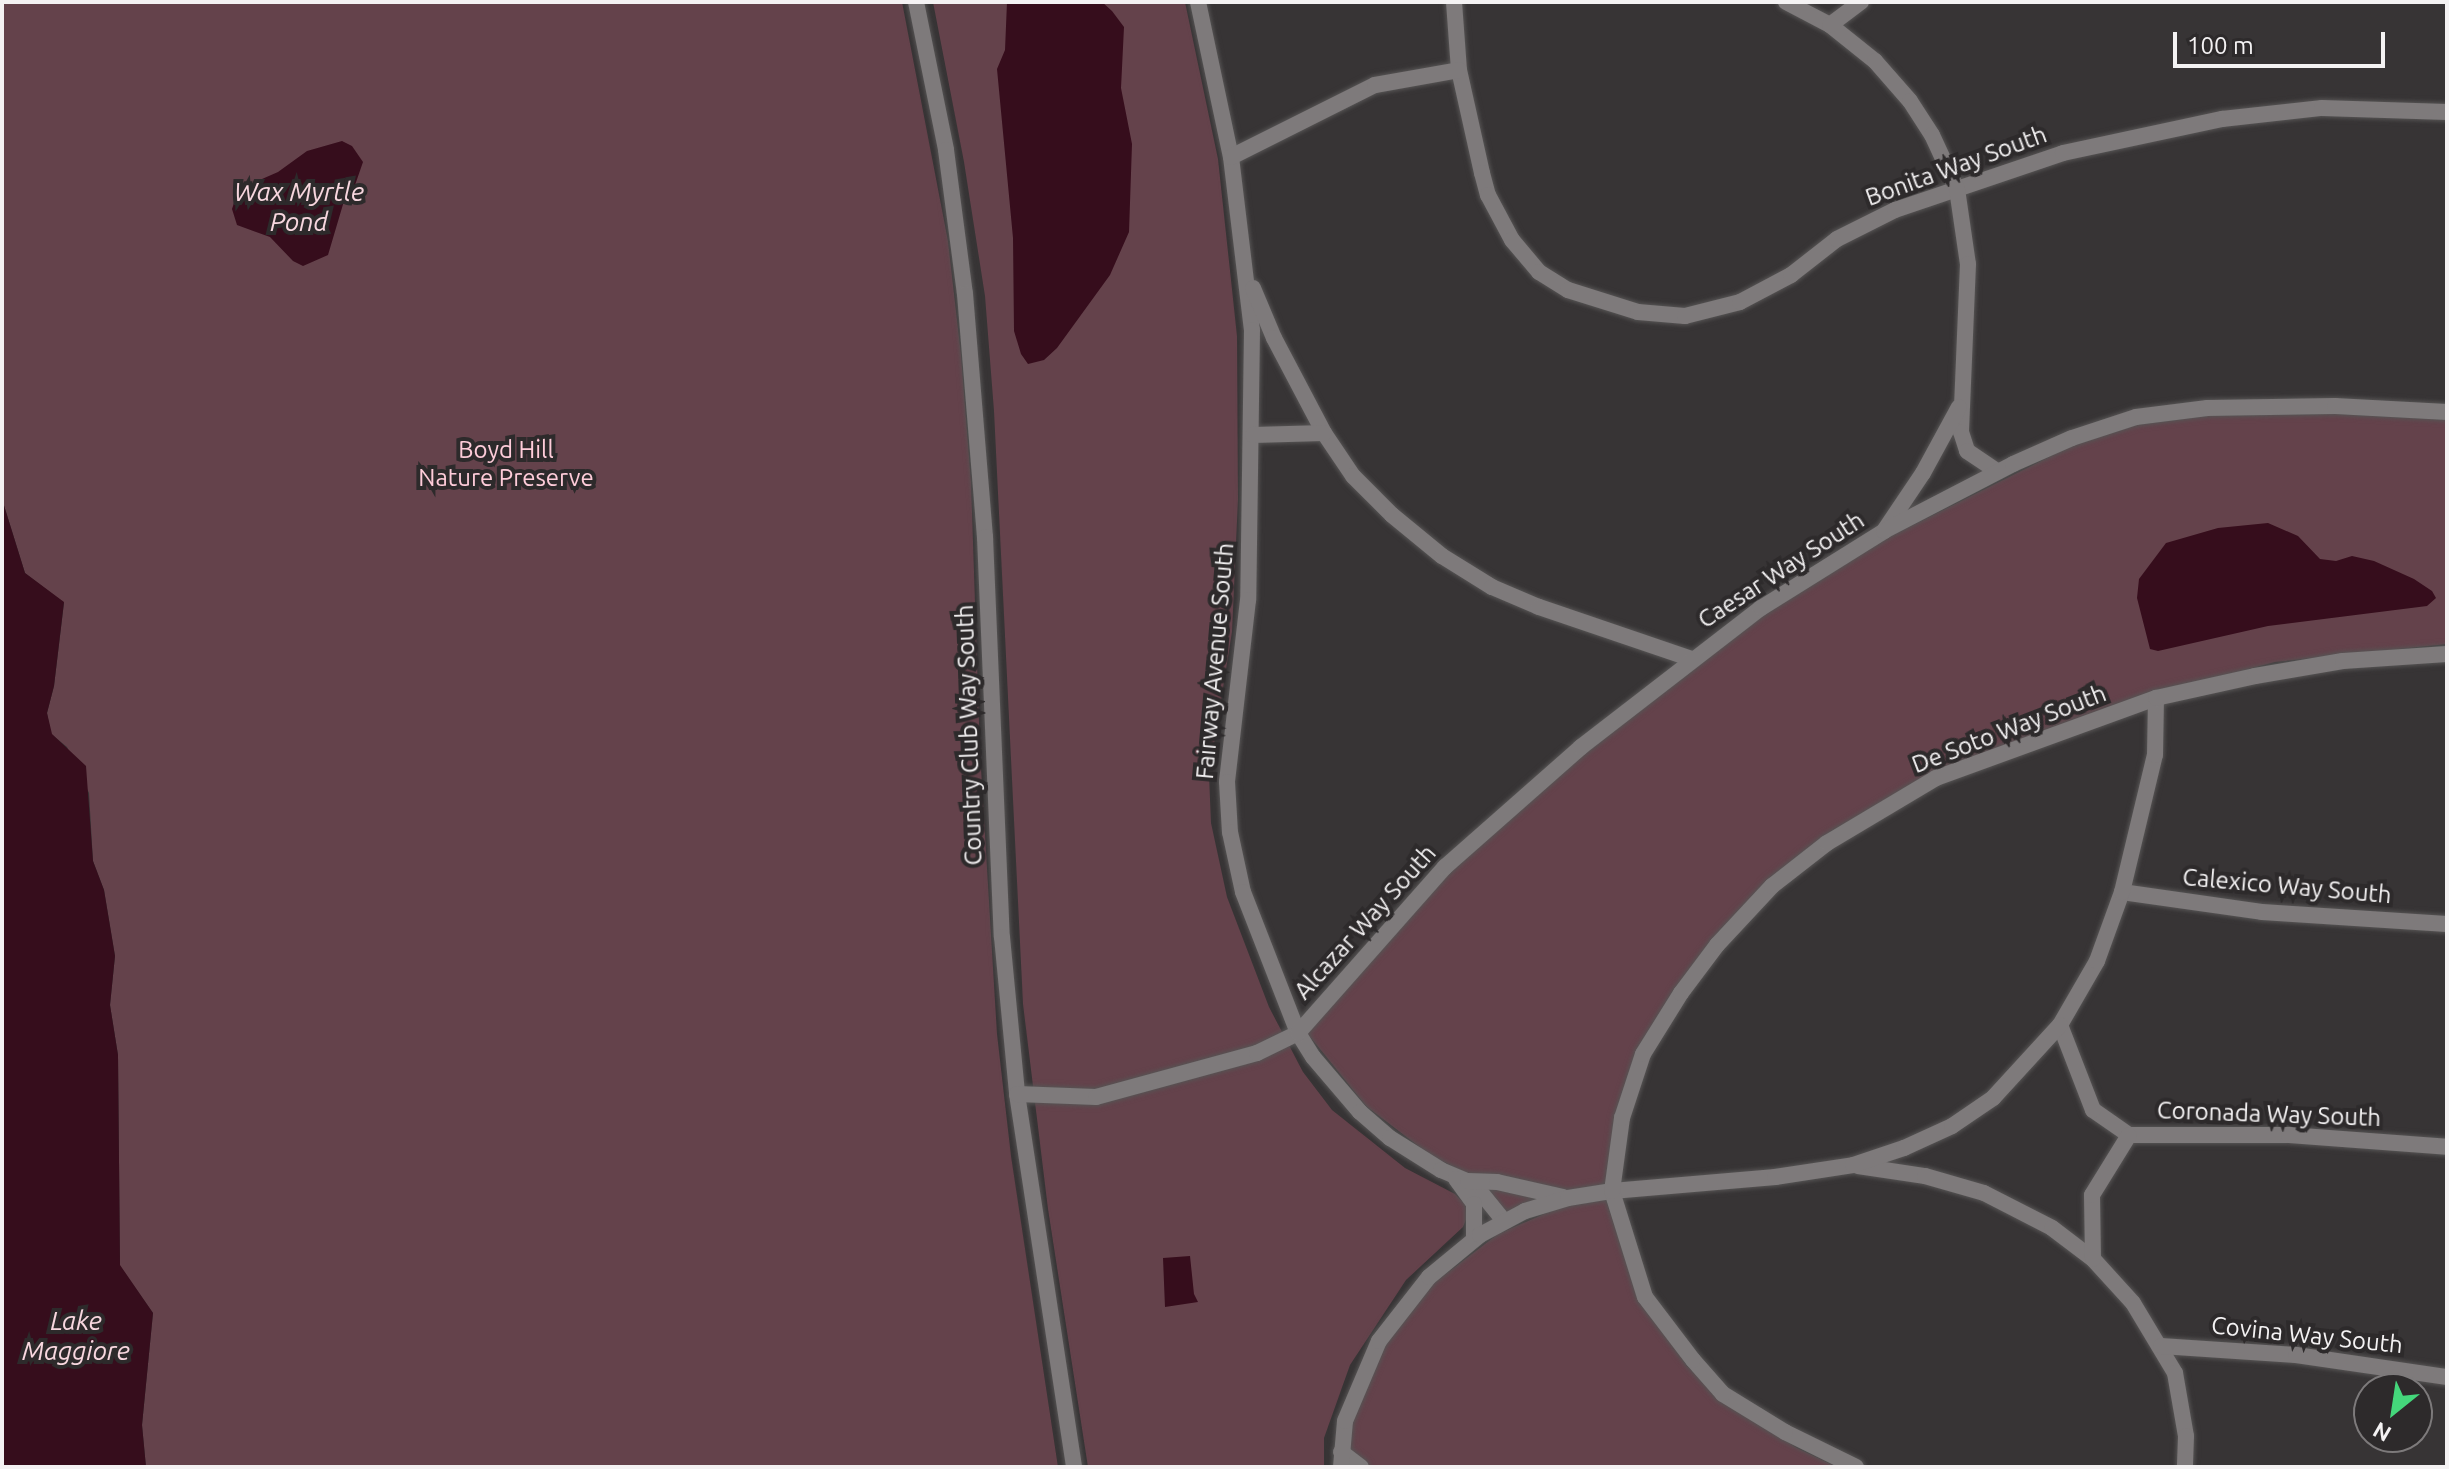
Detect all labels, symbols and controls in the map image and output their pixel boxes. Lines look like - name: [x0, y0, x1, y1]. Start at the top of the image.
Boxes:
- scale bar: [2177, 16, 2389, 66]
- text: 100 m: [2187, 32, 2254, 59]
- street label: Bonita Way South: [1862, 120, 2050, 212]
- water label: Wax Myrtle Pond: [234, 176, 364, 238]
- park label: Boyd Hill Nature Preserve: [418, 436, 594, 492]
- street label: Caesar Way South: [1693, 506, 1869, 634]
- street label: Fairway Avenue South: [1190, 542, 1240, 780]
- street label: Country Club Way South: [950, 604, 988, 866]
- street label: De Soto Way South: [1908, 679, 2110, 779]
- street label: Alcazar Way South: [1288, 839, 1442, 1005]
- street label: Calexico Way South: [2181, 863, 2393, 909]
- street label: Coronada Way South: [2156, 1096, 2382, 1132]
- water label: Lake Maggiore: [22, 1305, 130, 1366]
- street label: Covina Way South: [2210, 1311, 2404, 1359]
- north arrow: [2353, 1373, 2433, 1453]
- text: N: [2368, 1418, 2395, 1447]

